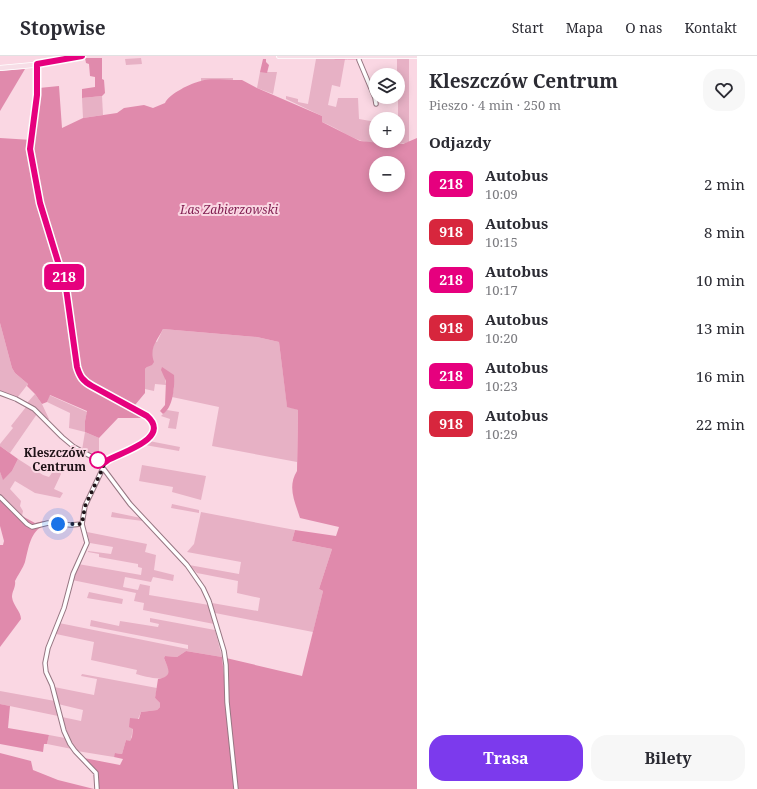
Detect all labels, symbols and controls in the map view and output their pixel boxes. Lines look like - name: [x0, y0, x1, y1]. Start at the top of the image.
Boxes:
- text: Stopwise: [20, 15, 106, 41]
- text: Start: [512, 18, 544, 37]
- text: Mapa: [566, 18, 603, 37]
- text: O nas: [625, 18, 662, 37]
- text: Kontakt: [684, 18, 737, 37]
- map controls: [369, 68, 405, 192]
- button: layers: [369, 68, 405, 104]
- text: Kleszczów Centrum: [429, 68, 618, 94]
- button: heart: [703, 69, 745, 111]
- text: Pieszo · 4 min · 250 m: [429, 96, 561, 114]
- button: +: [369, 112, 405, 148]
- text: Odjazdy: [429, 132, 491, 152]
- button: −: [369, 156, 405, 192]
- text: Autobus: [485, 165, 548, 185]
- text: 218: [439, 174, 463, 193]
- text: 2 min: [704, 174, 745, 194]
- text: 10:09: [485, 185, 518, 203]
- park label: Las Zabierzowski: [179, 201, 278, 218]
- text: Autobus: [485, 213, 548, 233]
- text: 918: [439, 222, 463, 241]
- text: 8 min: [704, 222, 745, 242]
- text: 10:15: [485, 233, 518, 251]
- text: Autobus: [485, 261, 548, 281]
- line badge: 218: [41, 264, 87, 290]
- text: 218: [52, 267, 76, 286]
- text: 218: [439, 270, 463, 289]
- text: 10 min: [696, 270, 745, 290]
- text: 10:17: [485, 281, 518, 299]
- text: Autobus: [485, 309, 548, 329]
- text: 918: [439, 318, 463, 337]
- text: 13 min: [696, 318, 745, 338]
- text: 10:20: [485, 329, 518, 347]
- text: Autobus: [485, 357, 548, 377]
- text: 218: [439, 366, 463, 385]
- text: 16 min: [696, 366, 745, 386]
- text: 10:23: [485, 377, 518, 395]
- text: Autobus: [485, 405, 548, 425]
- text: 918: [439, 414, 463, 433]
- text: 22 min: [696, 414, 745, 434]
- text: 10:29: [485, 425, 518, 443]
- place label: Kleszczów Centrum: [24, 444, 87, 475]
- marker: Kleszczów Centrum: [89, 451, 107, 469]
- your location: [48, 514, 68, 534]
- button: Trasa: [429, 735, 583, 781]
- button: Bilety: [591, 735, 745, 781]

